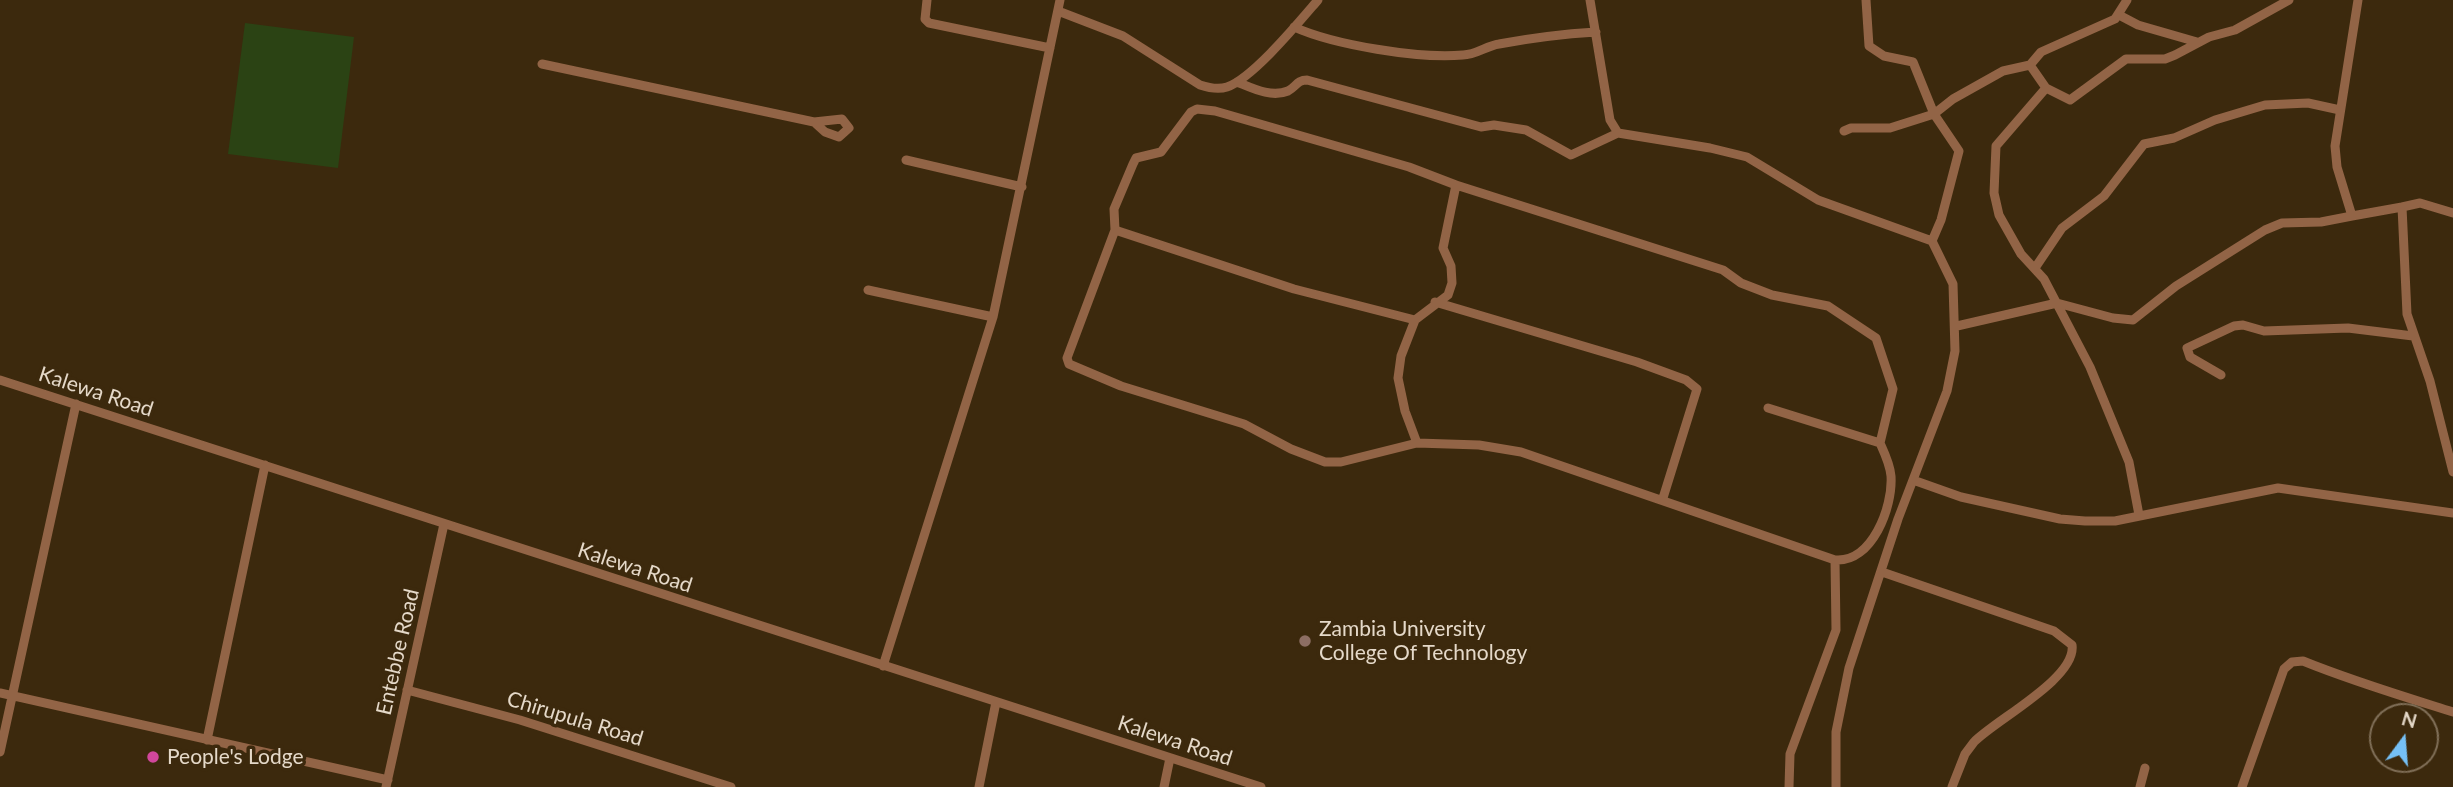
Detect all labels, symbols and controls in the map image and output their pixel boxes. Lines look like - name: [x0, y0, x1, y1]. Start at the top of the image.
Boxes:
- street label: Kalewa Road: [36, 362, 156, 422]
- street label: Kalewa Road: [575, 538, 695, 598]
- street label: Entebbe Road: [371, 587, 425, 717]
- place label: Zambia University College Of Technology: [1319, 616, 1527, 666]
- marker: Zambia University College Of Technology: [1297, 633, 1313, 649]
- street label: Chirupula Road: [504, 686, 646, 752]
- north arrow: [2369, 703, 2439, 773]
- text: N: [2399, 706, 2420, 732]
- street label: Kalewa Road: [1115, 711, 1235, 771]
- place label: People's Lodge: [167, 744, 304, 770]
- marker: People's Lodge: [145, 749, 161, 765]

